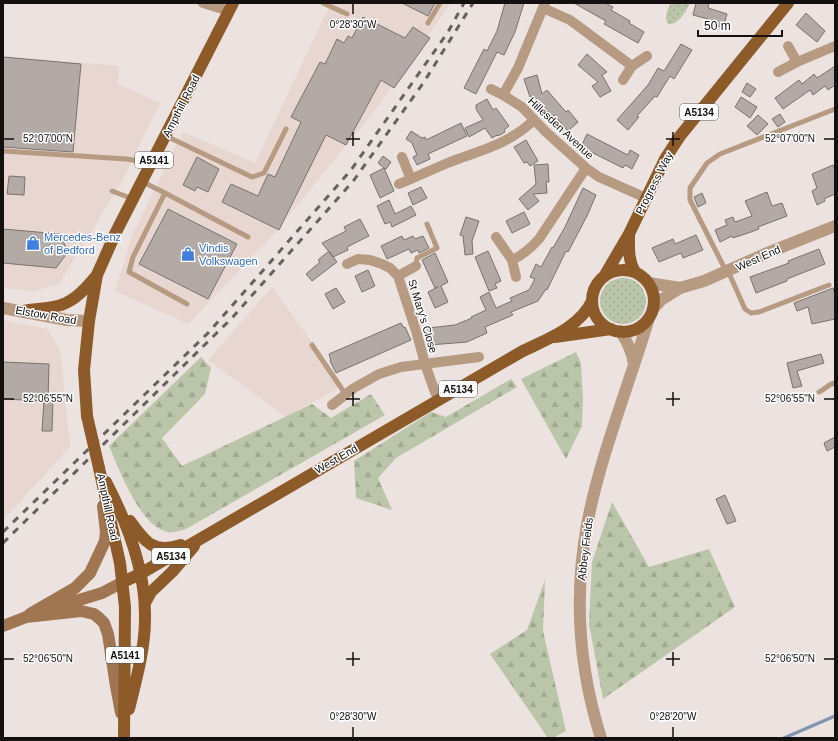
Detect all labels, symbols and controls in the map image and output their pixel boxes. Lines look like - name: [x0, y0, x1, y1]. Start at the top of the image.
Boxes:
- scale bar: [698, 12, 782, 38]
- text: 0°28'30"W: [330, 19, 377, 30]
- text: 50 m: [704, 19, 731, 33]
- street label: Ampthill Road: [160, 73, 202, 139]
- street label: Hillesden Avenue: [526, 95, 596, 161]
- road number: A5134: [680, 104, 718, 120]
- text: 52°07'00"N: [23, 133, 73, 144]
- text: 52°07'00"N: [765, 133, 815, 144]
- street label: Progress Way: [633, 149, 675, 216]
- road number: A5141: [135, 152, 173, 168]
- place label: Mercedes-Benz of Bedford: [44, 231, 121, 256]
- shop icon: Mercedes-Benz of Bedford: [25, 235, 41, 251]
- place label: Vindis Volkswagen: [199, 242, 258, 267]
- street label: West End: [734, 243, 782, 273]
- shop icon: Vindis Volkswagen: [180, 246, 196, 262]
- street label: St Mary's Close: [406, 278, 440, 354]
- street label: Elstow Road: [15, 304, 77, 326]
- road number: A5134: [439, 381, 477, 397]
- text: 52°06'55"N: [23, 393, 73, 404]
- text: 52°06'55"N: [765, 393, 815, 404]
- street label: West End: [312, 442, 360, 476]
- street label: Ampthill Road: [95, 472, 121, 542]
- street label: Abbey Fields: [575, 516, 595, 581]
- road number: A5134: [152, 548, 190, 564]
- road number: A5141: [106, 647, 144, 663]
- text: 52°06'50"N: [23, 653, 73, 664]
- text: 52°06'50"N: [765, 653, 815, 664]
- text: 0°28'30"W: [330, 711, 377, 722]
- text: 0°28'20"W: [650, 711, 697, 722]

